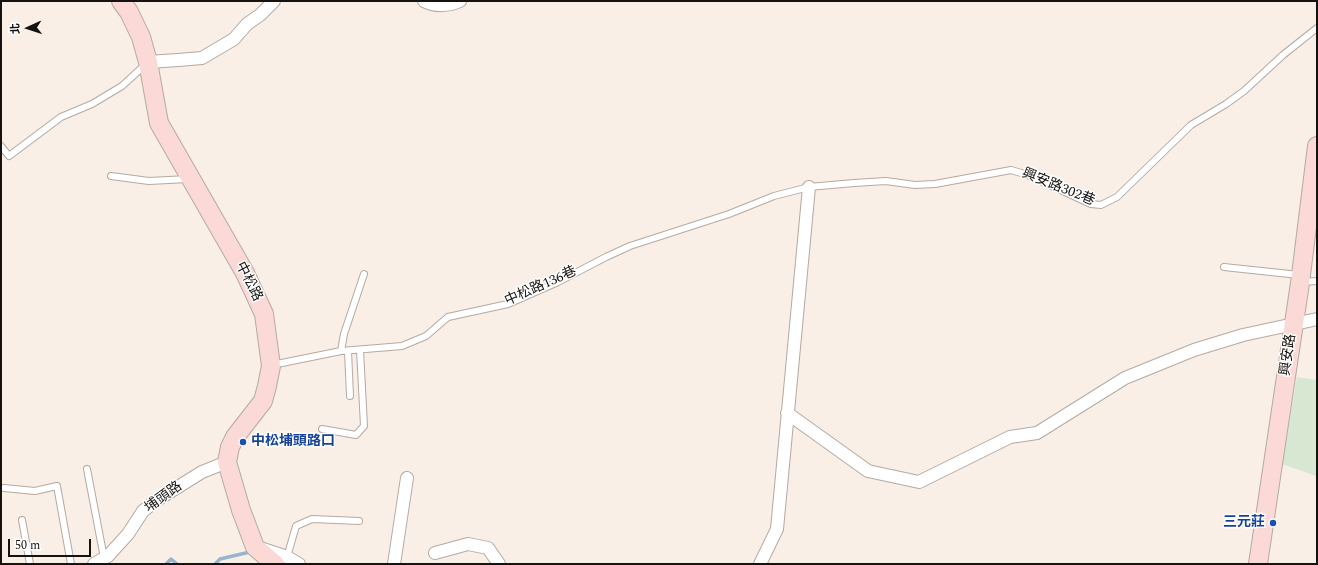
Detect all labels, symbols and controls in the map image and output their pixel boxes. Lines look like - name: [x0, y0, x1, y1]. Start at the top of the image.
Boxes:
- north arrow: [8, 8, 48, 48]
- text: 北: [7, 23, 24, 35]
- street label: 興安路302巷: [1019, 166, 1097, 210]
- street label: 中松路: [231, 259, 265, 305]
- street label: 中松路136巷: [502, 264, 580, 310]
- street label: 興安路: [1278, 333, 1300, 377]
- place label: 中松埔頭路口: [251, 434, 335, 450]
- marker: 中松埔頭路口: [238, 437, 248, 447]
- street label: 埔頭路: [142, 479, 186, 517]
- place label: 三元莊: [1223, 515, 1265, 531]
- marker: 三元莊: [1268, 518, 1278, 528]
- scale bar: [10, 531, 93, 557]
- text: 50 m: [15, 536, 40, 555]

